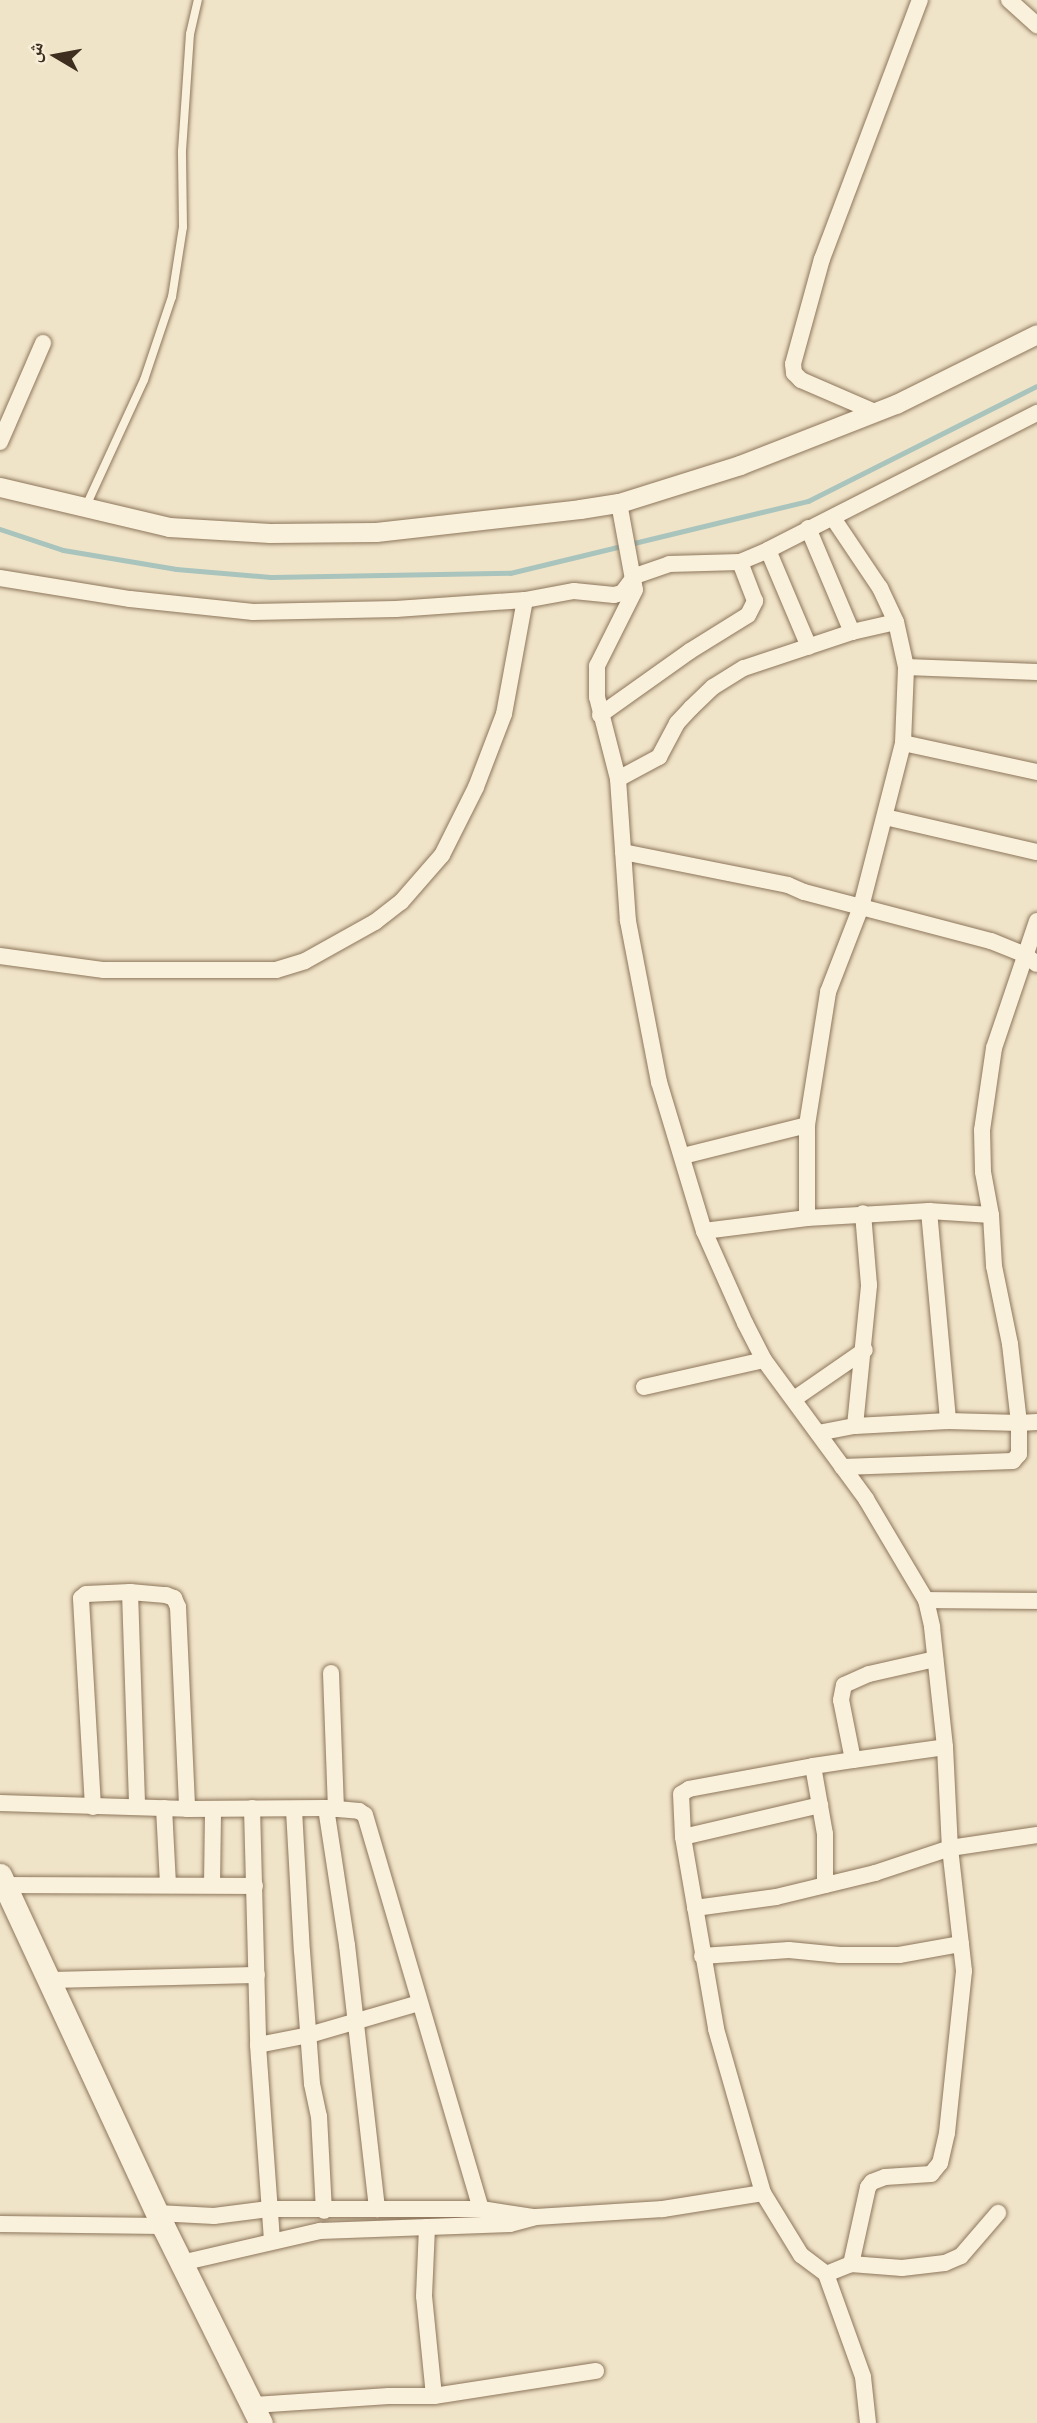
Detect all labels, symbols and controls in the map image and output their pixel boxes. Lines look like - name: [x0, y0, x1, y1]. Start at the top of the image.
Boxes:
- north arrow: [21, 21, 91, 91]
- text: ش: [22, 40, 48, 64]

